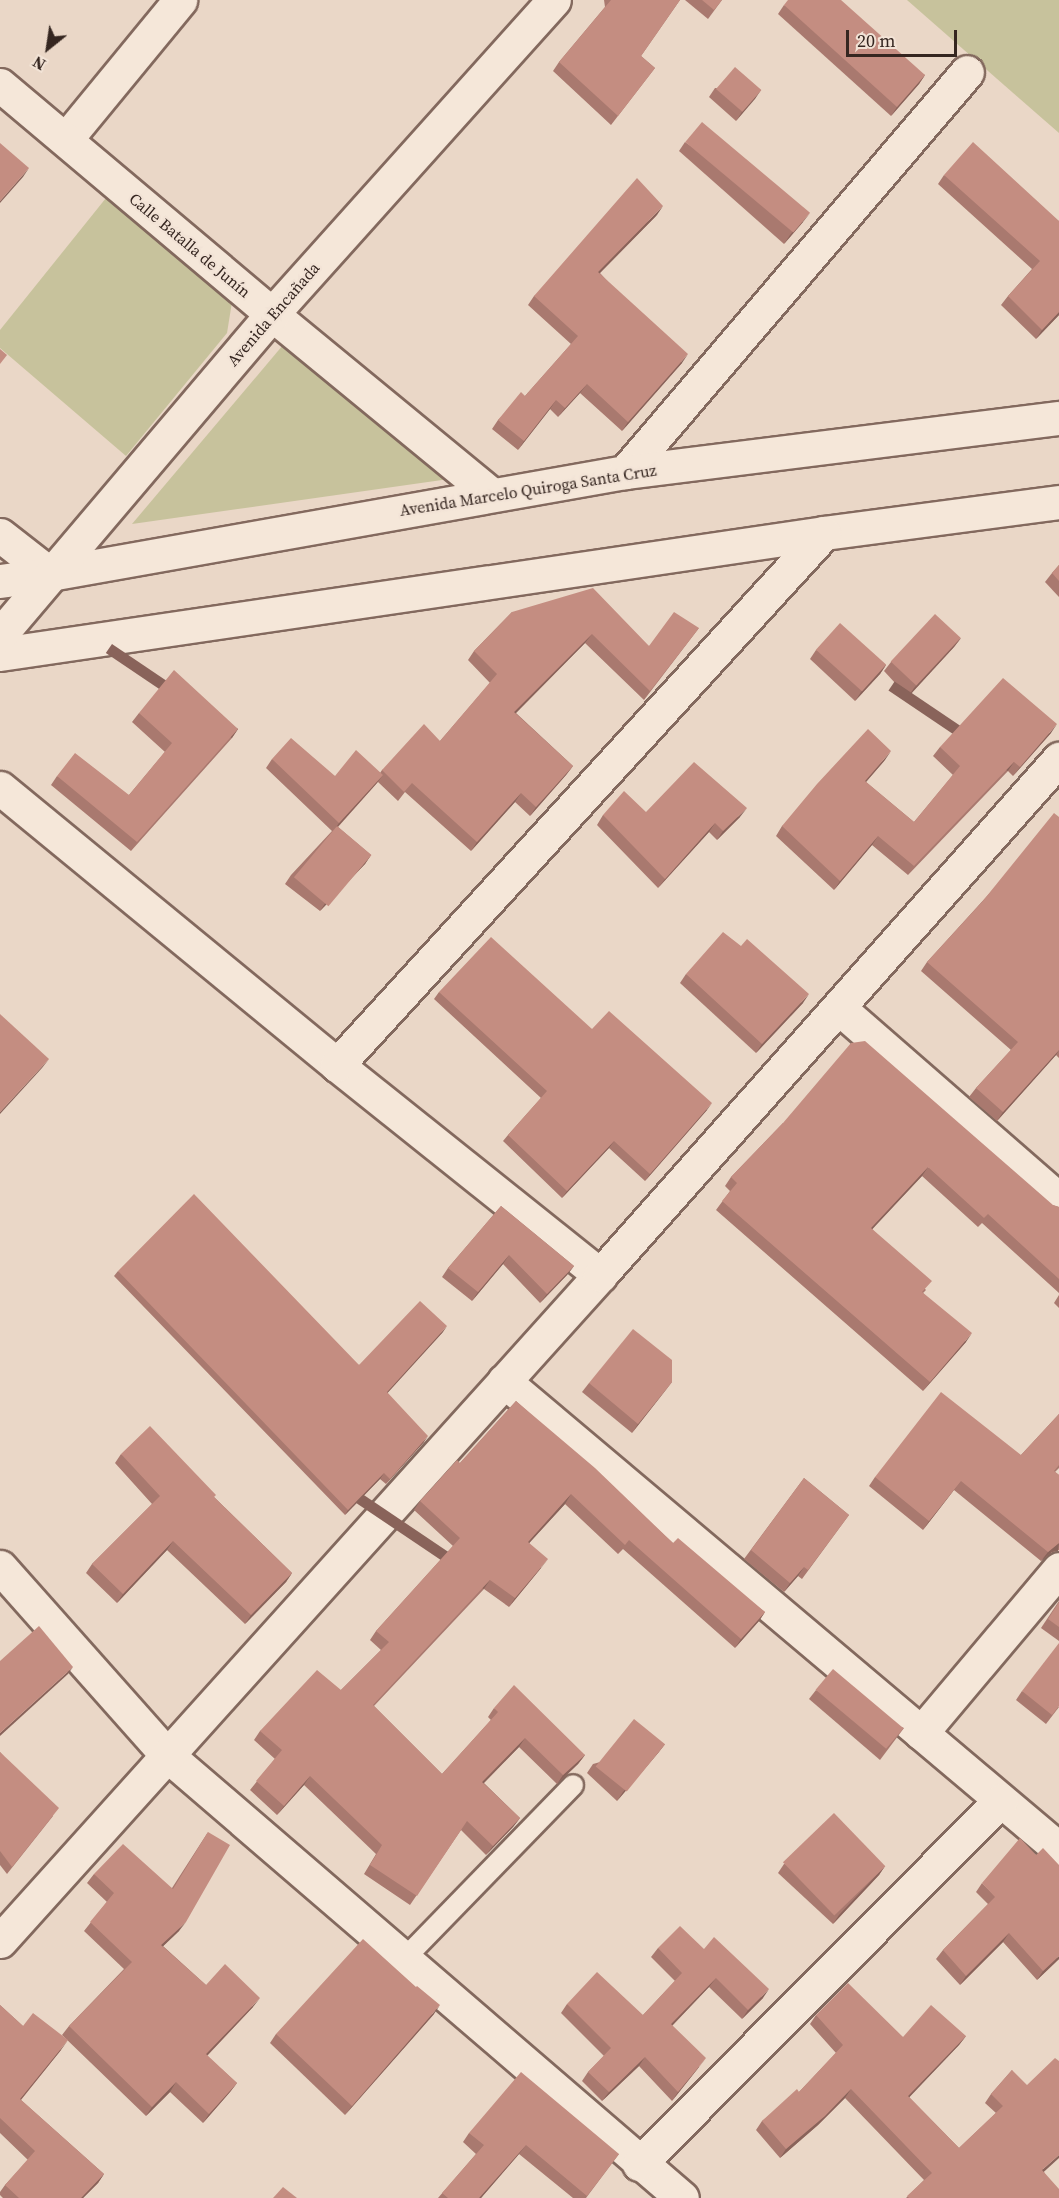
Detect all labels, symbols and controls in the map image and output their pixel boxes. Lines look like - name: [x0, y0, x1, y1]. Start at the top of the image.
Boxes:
- north arrow: [18, 18, 78, 78]
- scale bar: [849, 18, 960, 56]
- text: 20 m: [857, 28, 895, 53]
- text: N: [28, 51, 50, 76]
- street label: Calle Batalla de Junín: [125, 189, 255, 301]
- street label: Avenida Encañada: [223, 258, 323, 370]
- street label: Avenida Marcelo Quiroga Santa Cruz: [398, 460, 658, 520]

